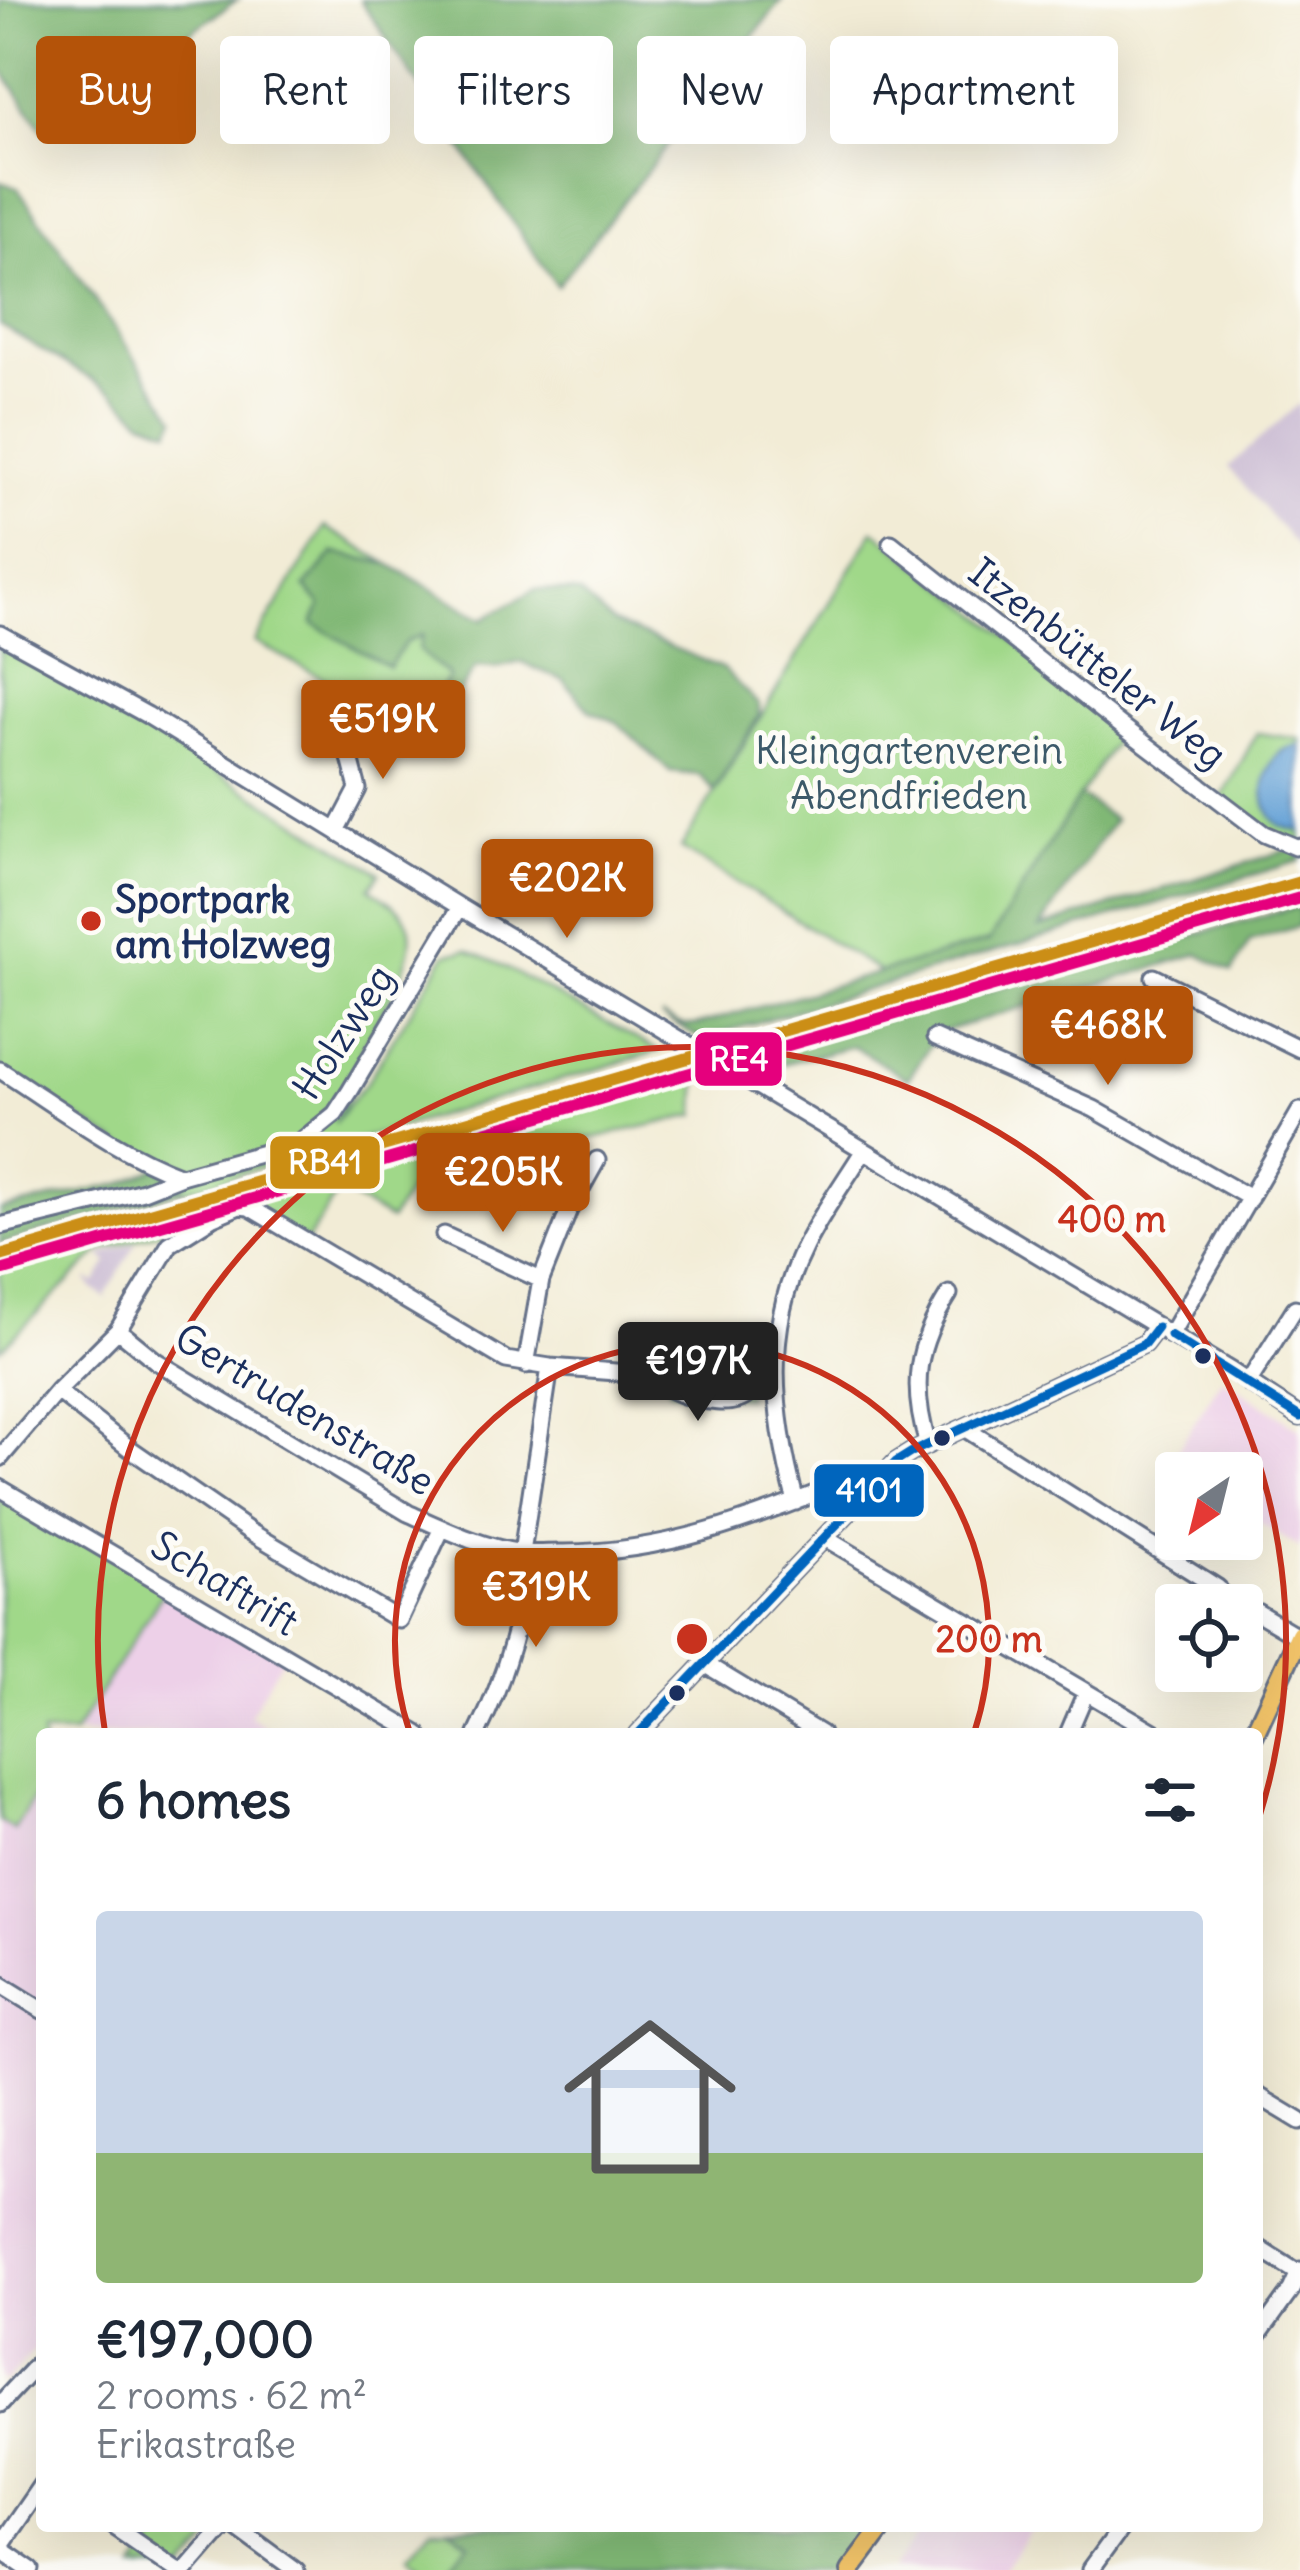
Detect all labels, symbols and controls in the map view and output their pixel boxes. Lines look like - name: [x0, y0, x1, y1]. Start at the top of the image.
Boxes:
- chip: Buy: [36, 36, 196, 144]
- chip: Rent: [220, 36, 390, 144]
- chip: Filters: [414, 36, 613, 144]
- chip: New: [637, 36, 806, 144]
- chip: Apartment: [830, 36, 1118, 144]
- street label: Itzenbütteler Weg: [959, 548, 1236, 779]
- pin: €519K: [299, 680, 467, 782]
- text: €519K: [328, 694, 438, 743]
- park label: Kleingartenverein Abendfrieden: [755, 726, 1063, 820]
- pin: €202K: [483, 839, 651, 941]
- text: €202K: [508, 853, 626, 902]
- place label: Sportpark am Holzweg: [115, 875, 332, 969]
- marker: Sportpark am Holzweg: [78, 908, 104, 934]
- street label: Holzweg: [282, 956, 405, 1109]
- pin: €468K: [1024, 986, 1192, 1088]
- text: €468K: [1050, 1000, 1166, 1049]
- line badge: RE4: [693, 1030, 784, 1088]
- text: RE4: [709, 1038, 769, 1080]
- pin: €205K: [419, 1133, 587, 1235]
- line badge: RB41: [268, 1134, 382, 1191]
- text: RB41: [288, 1141, 362, 1183]
- text: €205K: [444, 1147, 562, 1196]
- text: 400 m: [1058, 1197, 1166, 1242]
- street label: Gertrudenstraße: [166, 1313, 443, 1506]
- pin: €197K: [614, 1322, 782, 1424]
- text: €197K: [645, 1336, 751, 1385]
- unlabelled marker: [1192, 1345, 1214, 1367]
- unlabelled marker: [931, 1427, 953, 1449]
- north arrow: [1155, 1452, 1263, 1560]
- map controls: [1155, 1452, 1263, 1692]
- line badge: 4101: [812, 1462, 926, 1519]
- text: 4101: [836, 1469, 902, 1511]
- street label: Schaftrift: [142, 1521, 307, 1646]
- pin: €319K: [452, 1548, 620, 1650]
- text: €319K: [482, 1562, 590, 1611]
- button: locate: [1155, 1584, 1263, 1692]
- text: 200 m: [935, 1617, 1043, 1662]
- centre of rings: [671, 1618, 713, 1660]
- unlabelled marker: [666, 1682, 688, 1704]
- icon: filters: [1137, 1767, 1203, 1833]
- text: 6 homes: [96, 1768, 291, 1832]
- icon: home: [542, 1989, 758, 2205]
- text: €197,000: [96, 2307, 314, 2371]
- text: 2 rooms · 62 m²: [96, 2371, 367, 2420]
- text: Erikastraße: [96, 2420, 296, 2469]

